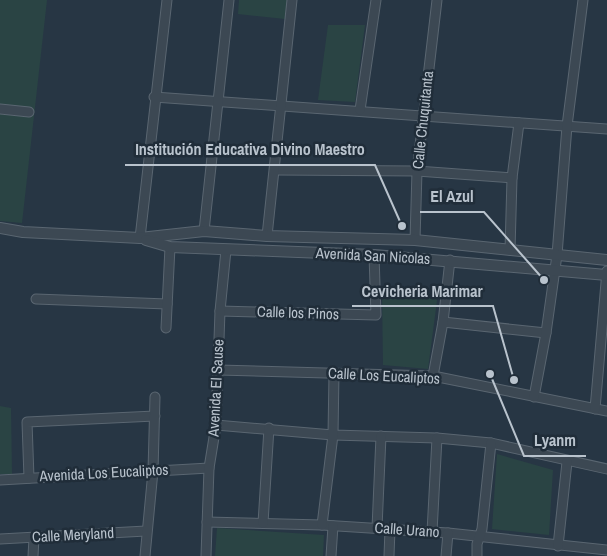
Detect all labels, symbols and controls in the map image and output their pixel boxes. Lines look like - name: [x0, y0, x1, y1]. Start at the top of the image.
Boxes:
- street label: Calle Chuquitanta: [407, 70, 438, 170]
- callout: Institución Educativa Divino Maestro: [125, 134, 375, 165]
- text: Institución Educativa Divino Maestro: [135, 138, 365, 160]
- callout: El Azul: [420, 181, 484, 212]
- text: El Azul: [430, 185, 474, 207]
- street label: Avenida San Nicolas: [314, 242, 431, 269]
- callout: Cevicheria Marimar: [352, 275, 493, 306]
- text: Cevicheria Marimar: [361, 280, 483, 302]
- street label: Calle los Pinos: [257, 301, 339, 324]
- street label: Avenida El Sause: [202, 339, 229, 438]
- street label: Calle Los Eucaliptos: [327, 362, 441, 389]
- callout: Lyanm: [524, 425, 586, 456]
- text: Lyanm: [534, 429, 576, 451]
- street label: Avenida Los Eucaliptos: [38, 459, 169, 486]
- street label: Calle Urano: [374, 517, 440, 542]
- street label: Calle Meryland: [31, 522, 114, 547]

